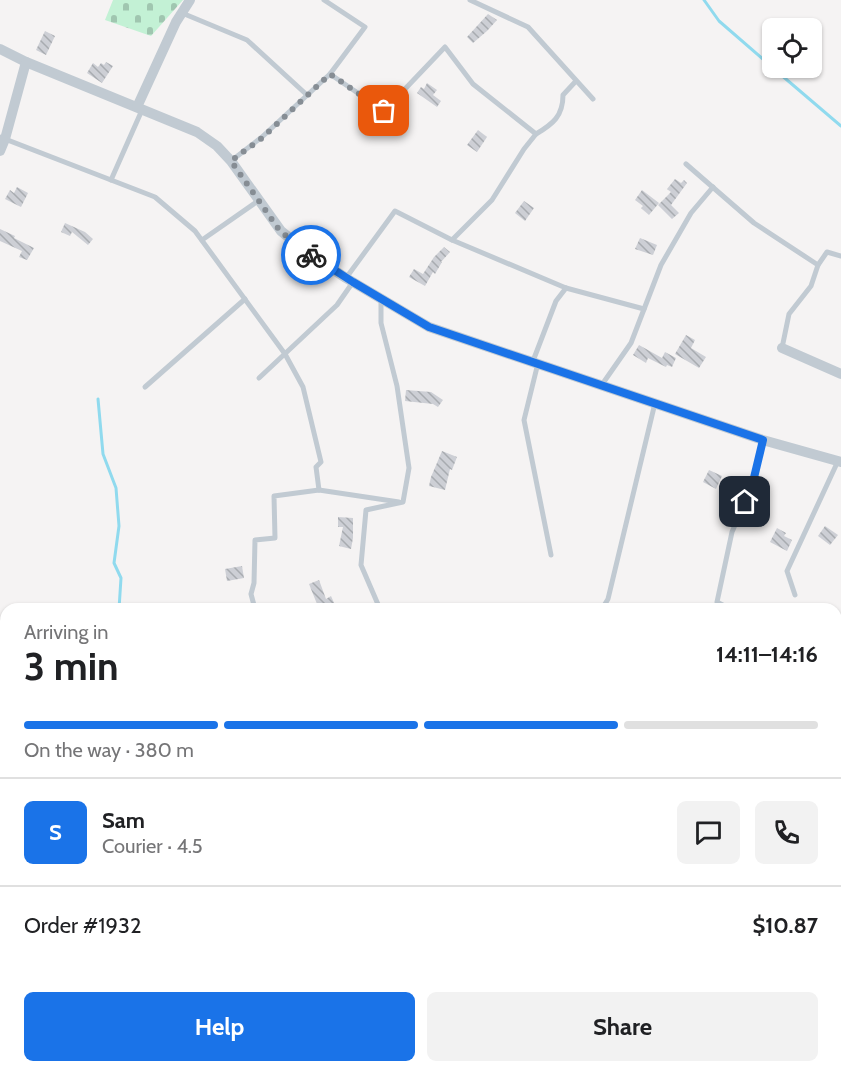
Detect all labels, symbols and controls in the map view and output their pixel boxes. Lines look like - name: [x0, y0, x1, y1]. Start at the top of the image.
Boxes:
- map controls: [762, 18, 822, 78]
- button: locate: [762, 18, 822, 78]
- pin: [358, 85, 409, 136]
- icon: bag: [367, 94, 400, 127]
- courier: [281, 225, 341, 285]
- icon: bike: [295, 239, 328, 272]
- pin: [719, 476, 770, 527]
- icon: home: [728, 485, 761, 518]
- text: Arriving in: [24, 620, 108, 644]
- text: 14:11–14:16: [716, 641, 818, 668]
- text: 3 min: [24, 642, 119, 690]
- text: On the way · 380 m: [24, 738, 194, 762]
- button: chat: [677, 801, 740, 864]
- button: phone: [755, 801, 818, 864]
- text: Sam: [102, 807, 145, 834]
- text: S: [49, 819, 62, 846]
- text: Courier · 4.5: [102, 834, 203, 858]
- text: Order #1932: [24, 912, 141, 939]
- text: $10.87: [752, 912, 818, 939]
- button: Help: [24, 992, 415, 1061]
- button: Share: [427, 992, 818, 1061]

